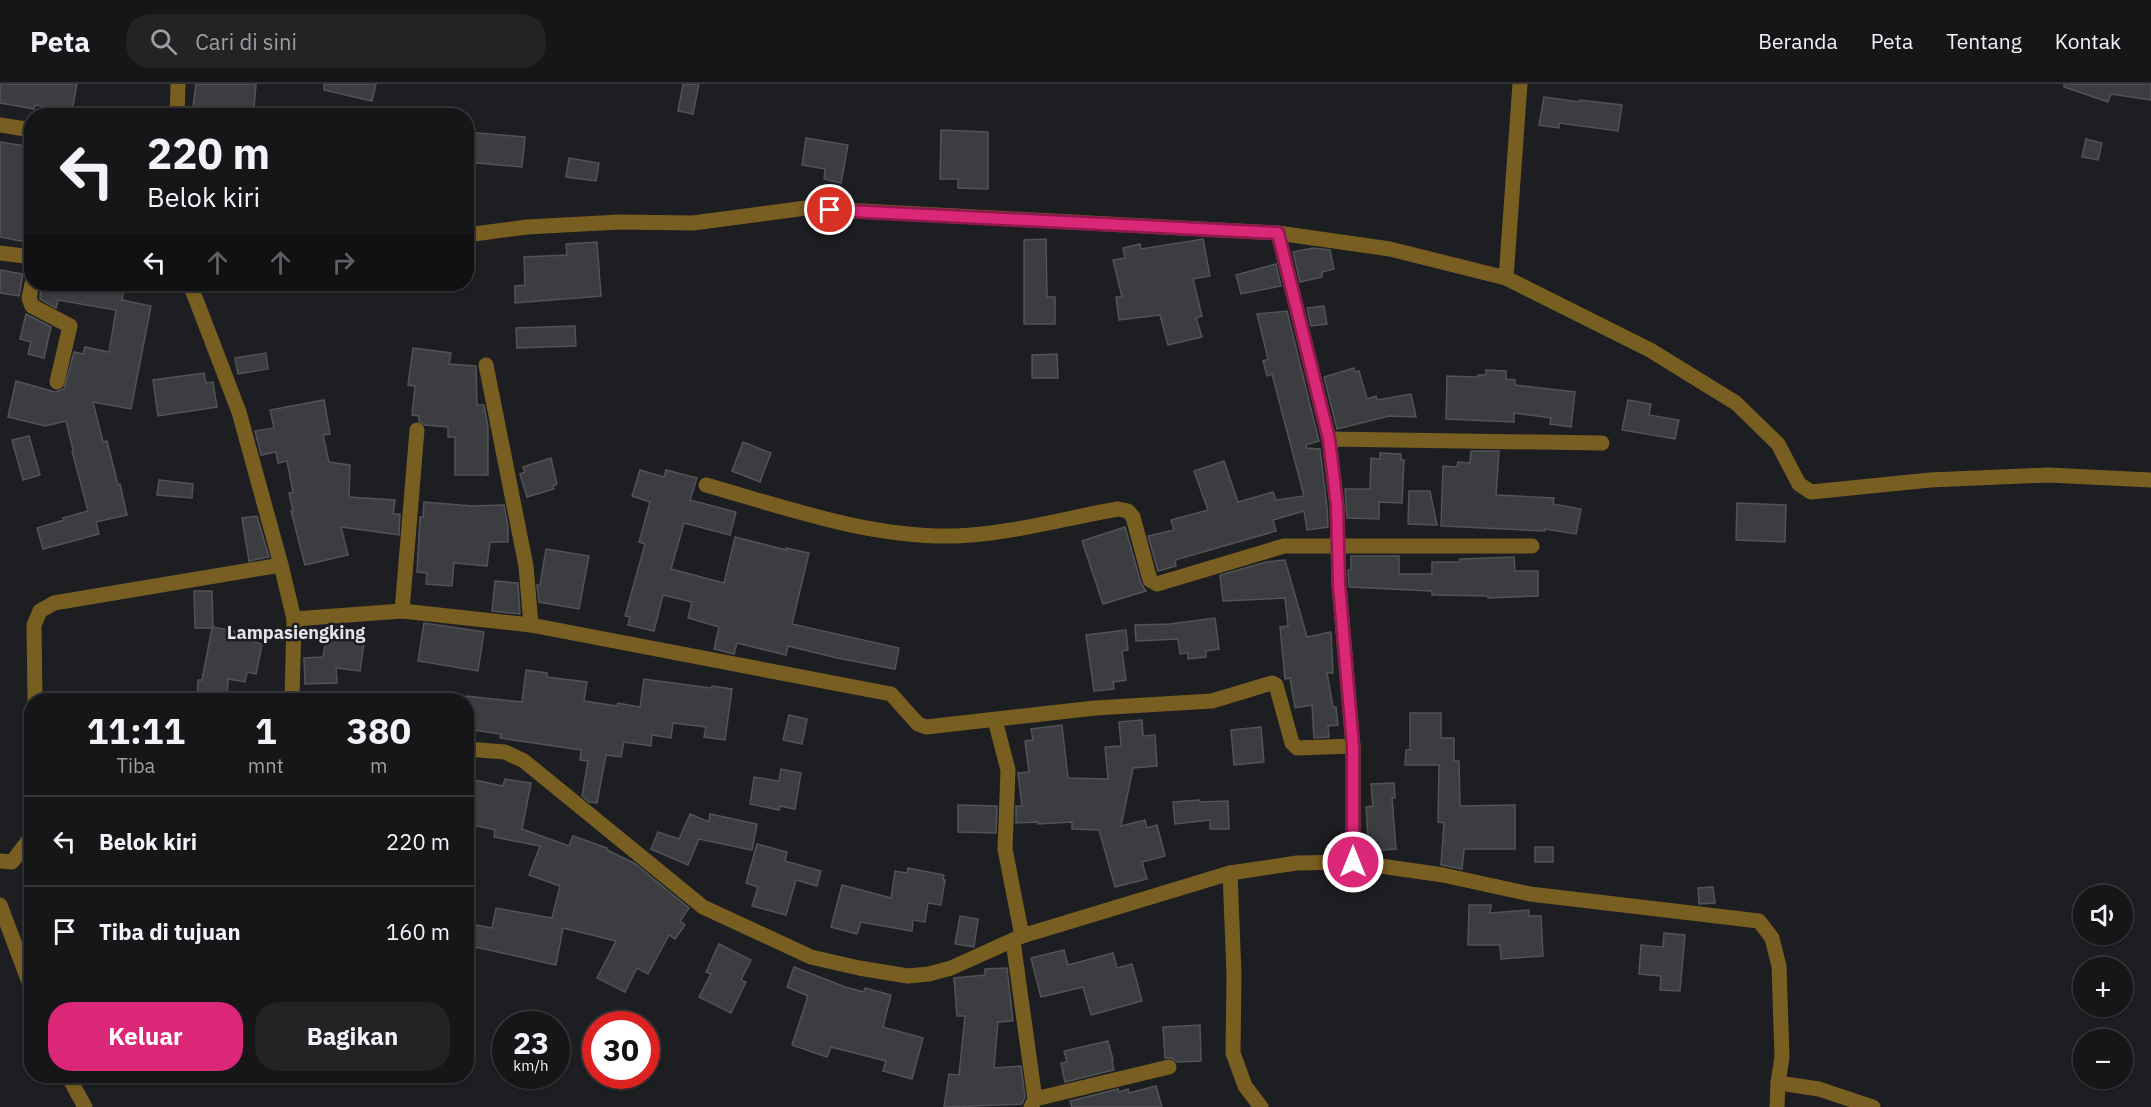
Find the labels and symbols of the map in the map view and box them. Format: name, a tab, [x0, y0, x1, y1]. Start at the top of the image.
pin	[804, 184, 855, 235]
district label: Lampasiengking	[227, 621, 365, 644]
position arrow	[1321, 830, 1385, 894]
speed limit sign: 30	[582, 1011, 660, 1089]

